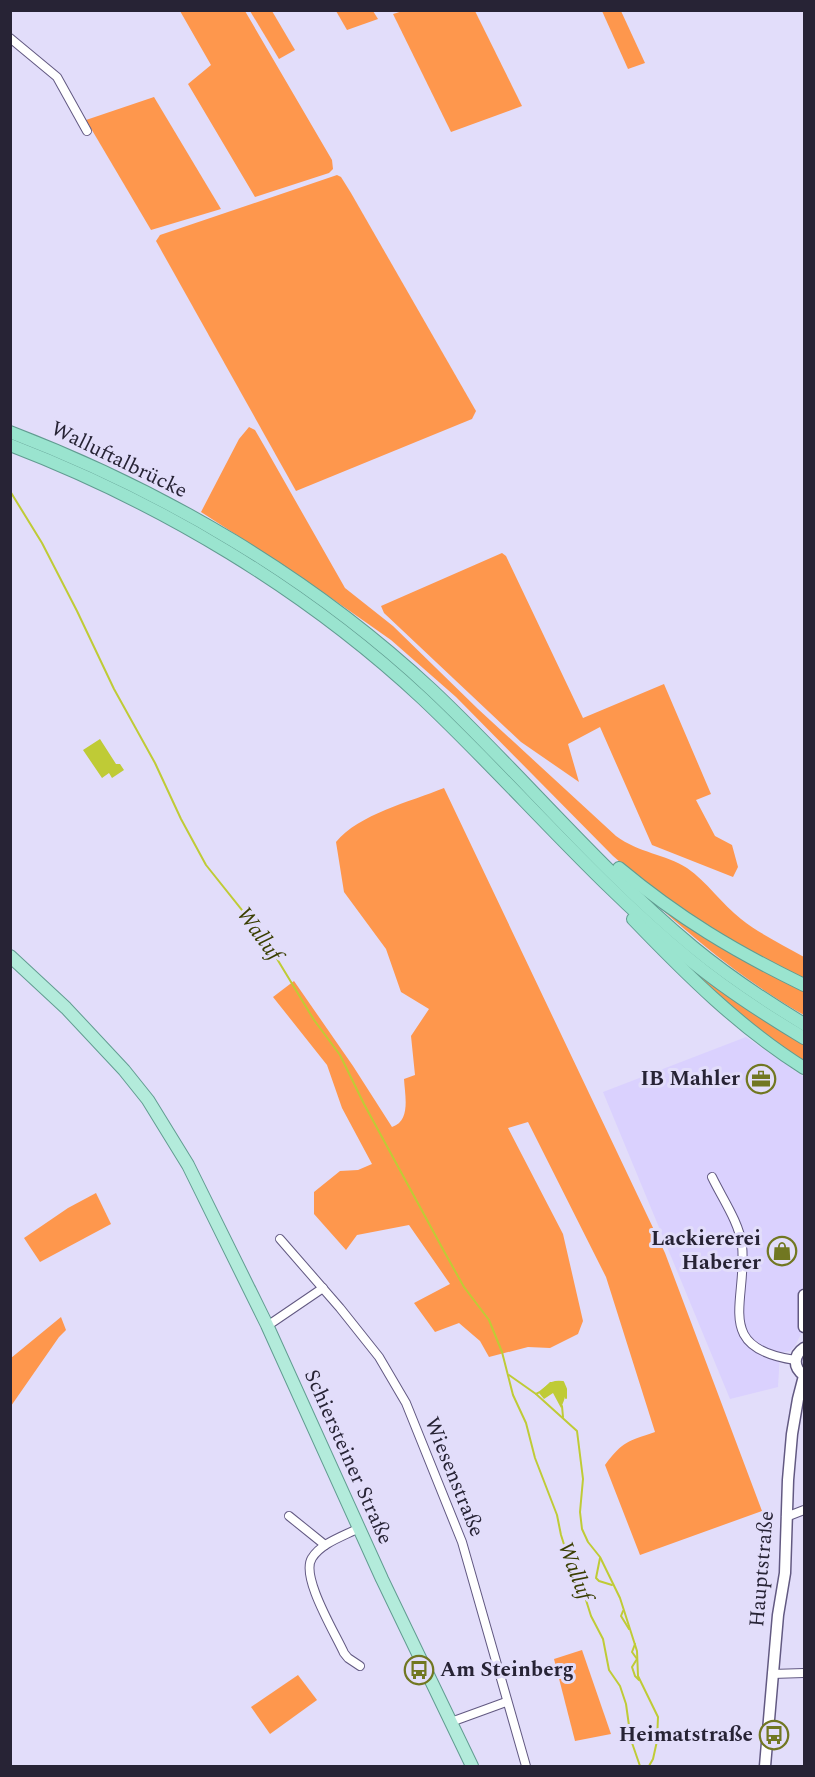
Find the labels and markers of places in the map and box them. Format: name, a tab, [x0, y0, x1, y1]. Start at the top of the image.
place label: IB Mahler	[640, 1063, 740, 1095]
office icon: IB Mahler	[745, 1063, 777, 1095]
place label: Lackiererei Haberer	[651, 1223, 761, 1279]
shop icon: Lackiererei Haberer	[766, 1235, 798, 1267]
bus stop icon: Am Steinberg	[403, 1654, 435, 1686]
place label: Am Steinberg	[440, 1654, 574, 1686]
place label: Heimatstraße	[619, 1719, 753, 1751]
bus stop icon: Heimatstraße	[758, 1719, 790, 1751]

